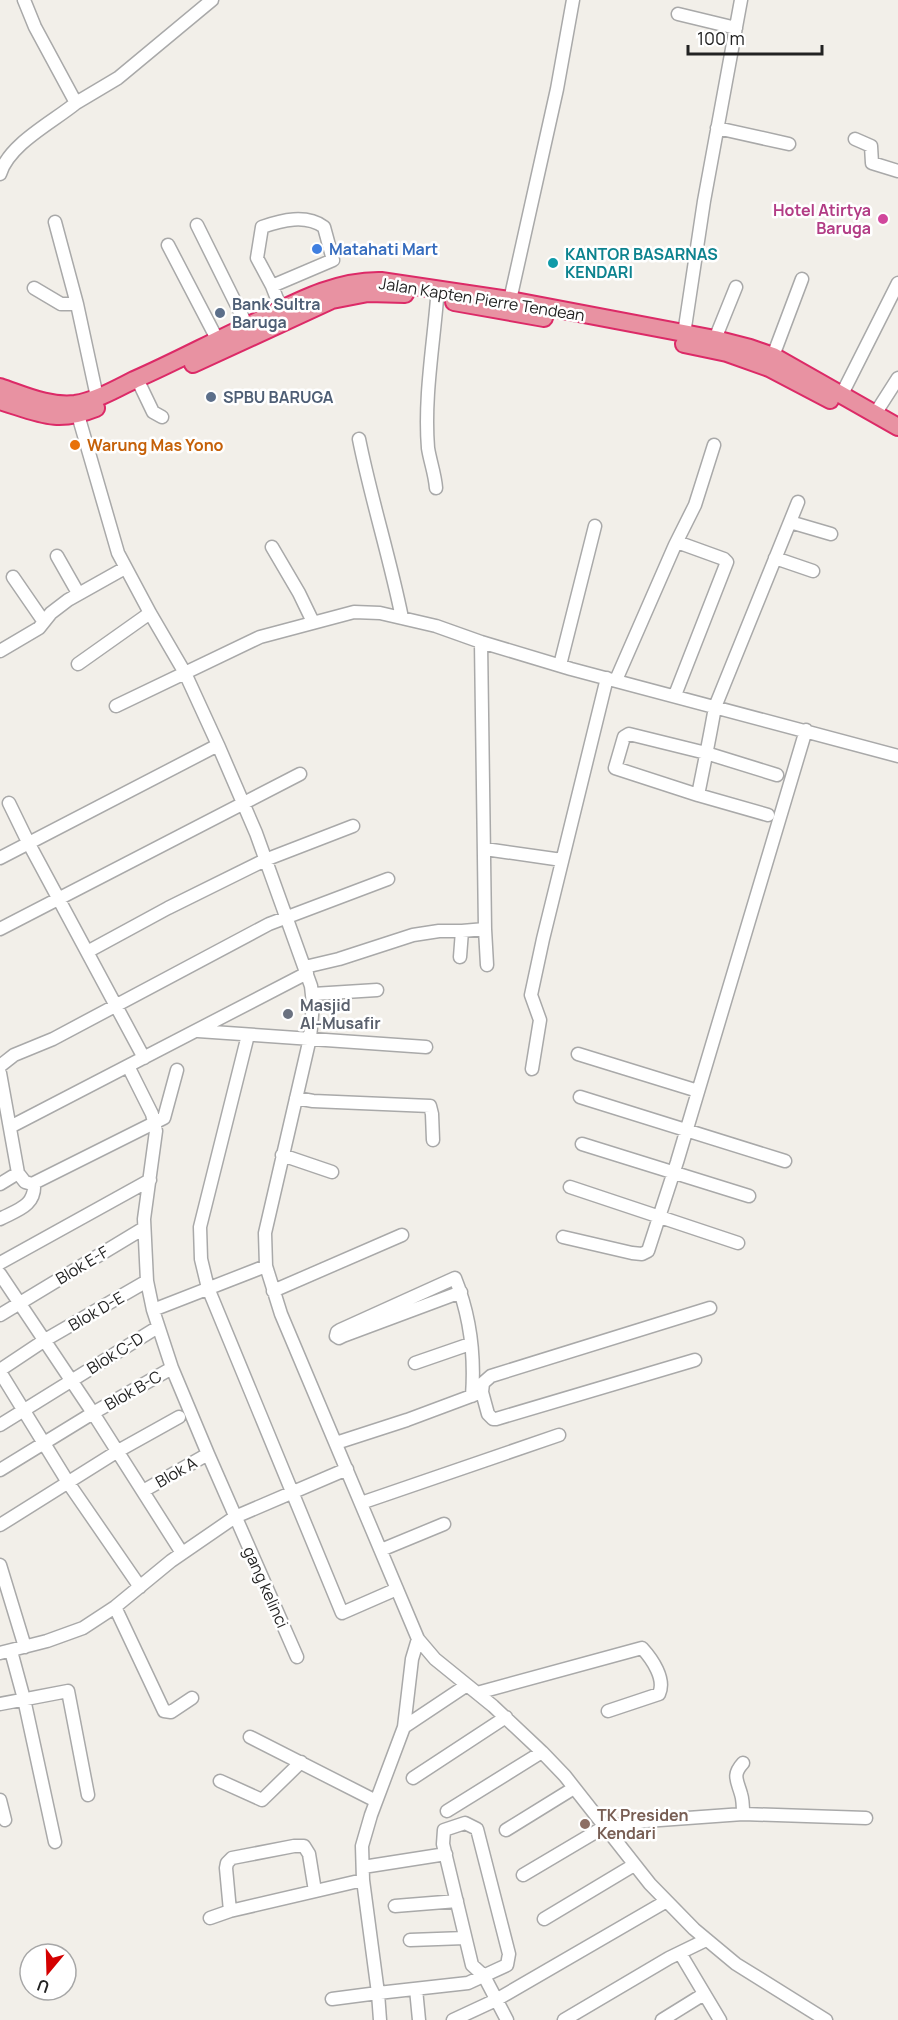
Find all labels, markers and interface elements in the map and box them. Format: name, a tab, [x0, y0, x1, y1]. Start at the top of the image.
scale bar	[688, 18, 822, 56]
text: 100 m	[697, 26, 745, 50]
place label: Hotel Atirtya Baruga	[773, 199, 871, 239]
marker: Hotel Atirtya Baruga	[876, 212, 890, 226]
place label: Matahati Mart	[329, 238, 438, 260]
marker: Matahati Mart	[310, 242, 324, 256]
place label: KANTOR BASARNAS KENDARI	[565, 243, 718, 283]
marker: KANTOR BASARNAS KENDARI	[546, 256, 560, 270]
street label: Jalan Kapten Pierre Tendean	[378, 272, 586, 326]
place label: Bank Sultra Baruga	[232, 293, 320, 333]
marker: Bank Sultra Baruga	[213, 306, 227, 320]
place label: SPBU BARUGA	[223, 386, 334, 408]
marker: SPBU BARUGA	[204, 390, 218, 404]
place label: Warung Mas Yono	[87, 434, 224, 456]
marker: Warung Mas Yono	[68, 438, 82, 452]
place label: Masjid Al-Musafir	[300, 994, 381, 1034]
marker: Masjid Al-Musafir	[281, 1007, 295, 1021]
street label: Blok E-F	[51, 1241, 113, 1289]
street label: Blok D-E	[64, 1286, 128, 1336]
street label: Blok C-D	[82, 1327, 148, 1379]
street label: Blok B-C	[101, 1365, 165, 1415]
street label: Blok A	[151, 1451, 201, 1493]
street label: gang kelinci	[238, 1543, 294, 1631]
place label: TK Presiden Kendari	[597, 1804, 688, 1844]
marker: TK Presiden Kendari	[578, 1817, 592, 1831]
north arrow	[18, 1942, 78, 2002]
text: U	[34, 1974, 52, 1998]

